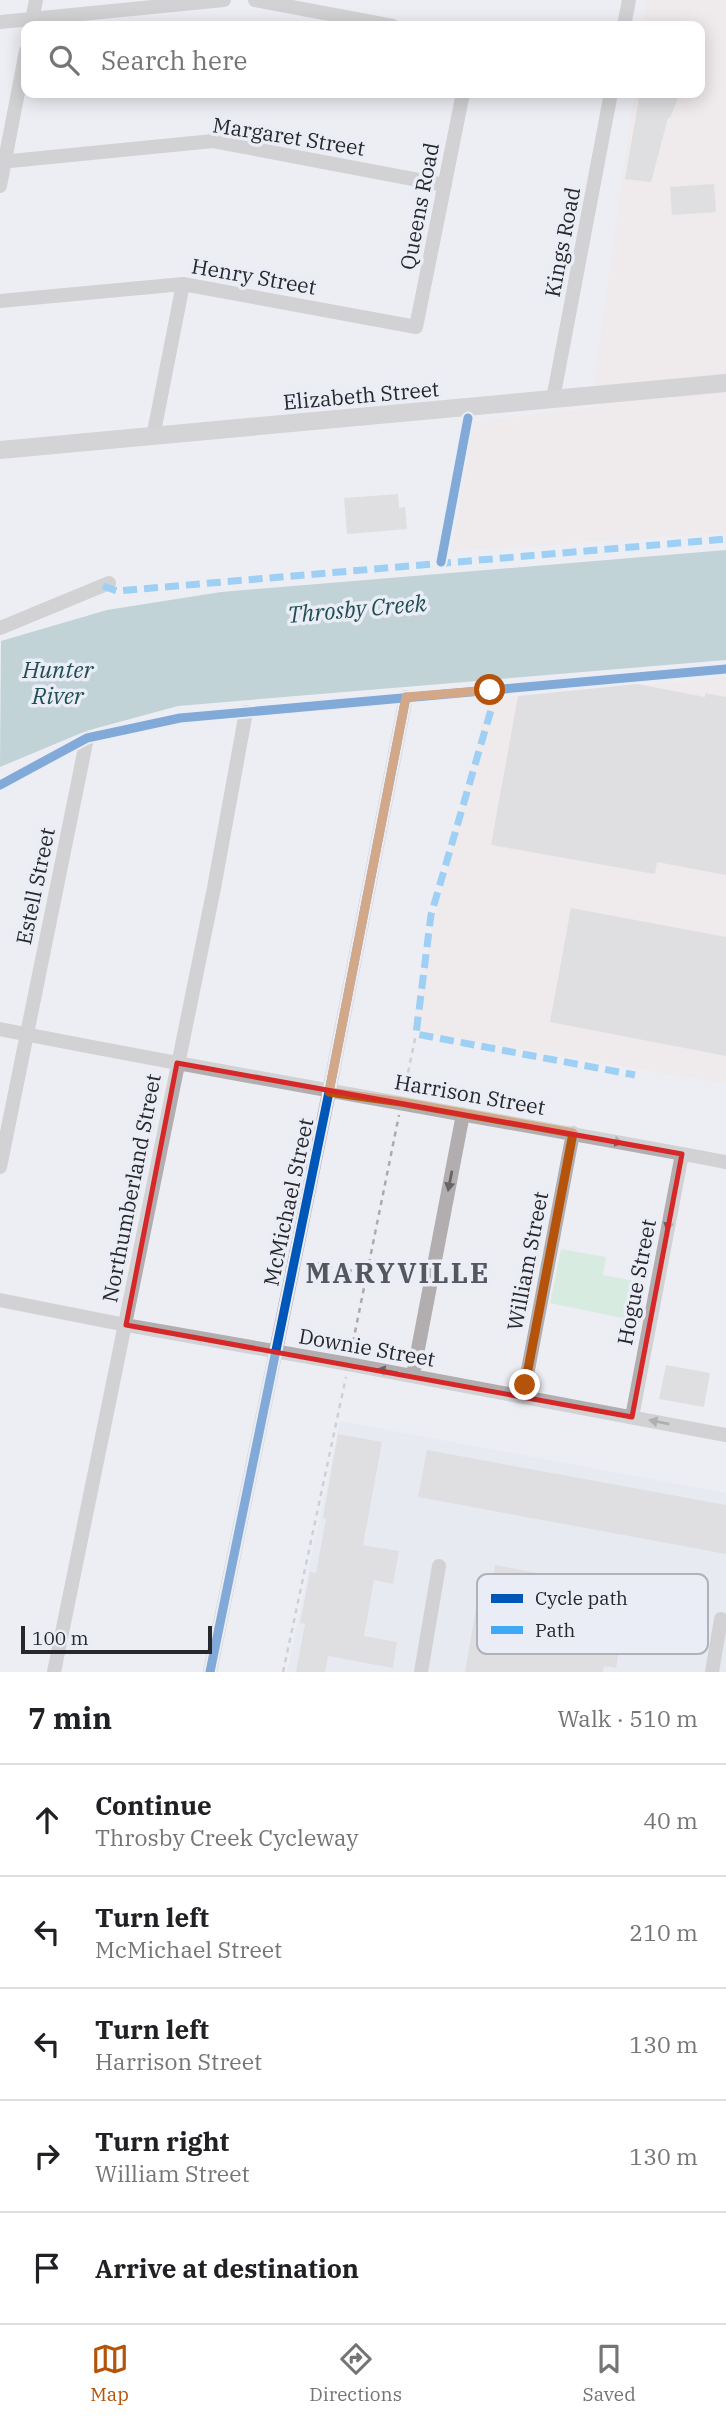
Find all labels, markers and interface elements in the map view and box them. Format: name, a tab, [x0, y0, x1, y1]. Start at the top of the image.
search box	[21, 21, 705, 98]
icon: search	[45, 41, 83, 79]
text: Search here	[101, 43, 247, 77]
street label: Margaret Street	[211, 110, 367, 162]
street label: Queens Road	[393, 140, 445, 272]
street label: Kings Road	[538, 184, 586, 299]
street label: Henry Street	[189, 251, 319, 301]
street label: Elizabeth Street	[282, 374, 440, 416]
water label: Throsby Creek	[286, 587, 429, 629]
water label: Hunter River	[21, 654, 94, 710]
route start	[474, 674, 505, 705]
street label: Estell Street	[9, 825, 61, 947]
street label: Harrison Street	[392, 1067, 548, 1121]
street label: Northumberland Street	[95, 1071, 167, 1305]
street label: McMichael Street	[257, 1116, 319, 1288]
one-way arrow	[602, 1136, 624, 1147]
one-way arrow	[444, 1170, 455, 1192]
street label: William Street	[500, 1189, 554, 1333]
one-way arrow	[663, 1210, 674, 1232]
street label: Hogue Street	[610, 1217, 662, 1347]
district label: MARYVILLE	[306, 1254, 490, 1291]
street label: Downie Street	[297, 1321, 437, 1373]
one-way arrow	[376, 1365, 398, 1376]
route end	[509, 1369, 540, 1400]
one-way arrow	[648, 1417, 670, 1428]
legend	[477, 1574, 708, 1654]
text: Cycle path	[535, 1586, 628, 1610]
text: Path	[535, 1618, 575, 1642]
scale bar	[21, 1623, 212, 1655]
text: 100 m	[32, 1626, 89, 1650]
text: 7 min	[28, 1698, 112, 1737]
text: Walk · 510 m	[557, 1703, 698, 1733]
text: Continue	[95, 1788, 212, 1822]
icon: ahead	[28, 1801, 66, 1839]
text: 40 m	[643, 1805, 698, 1835]
text: Throsby Creek Cycleway	[95, 1822, 359, 1852]
text: Turn left	[95, 1900, 209, 1934]
icon: left	[28, 1913, 66, 1951]
text: 210 m	[629, 1917, 698, 1947]
text: McMichael Street	[95, 1934, 282, 1964]
text: Turn left	[95, 2012, 209, 2046]
icon: left	[28, 2025, 66, 2063]
text: 130 m	[629, 2029, 698, 2059]
text: Harrison Street	[95, 2046, 262, 2076]
text: Turn right	[95, 2124, 229, 2158]
icon: right	[28, 2137, 66, 2175]
text: 130 m	[629, 2141, 698, 2171]
text: William Street	[95, 2158, 250, 2188]
icon: arrive	[28, 2249, 66, 2287]
text: Arrive at destination	[95, 2251, 359, 2285]
tab: Map	[90, 2340, 129, 2406]
tab: Directions	[309, 2340, 402, 2406]
tab: Saved	[583, 2340, 636, 2406]

